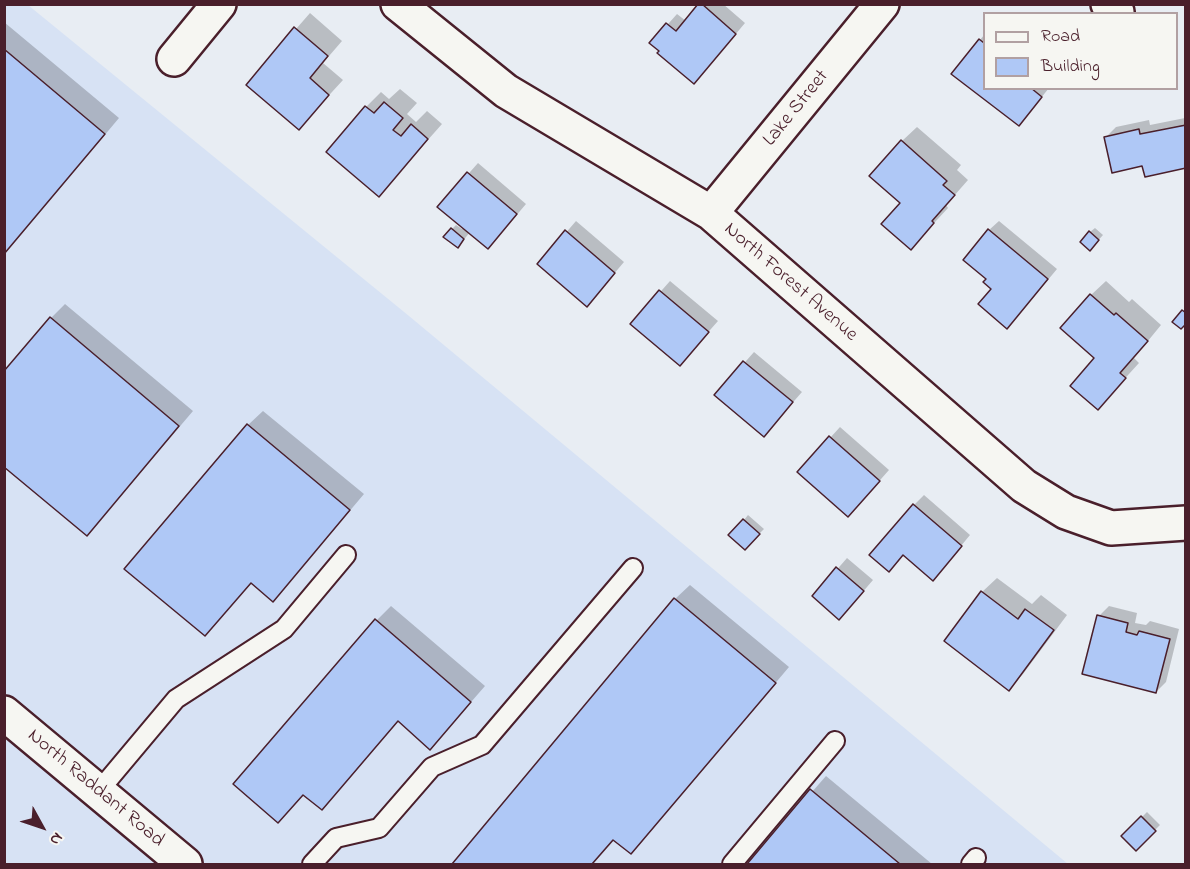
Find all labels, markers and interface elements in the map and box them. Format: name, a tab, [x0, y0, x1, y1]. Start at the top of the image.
legend	[983, 12, 1178, 90]
text: Road	[1041, 24, 1080, 50]
text: Building	[1041, 54, 1100, 80]
street label: Lake Street	[759, 66, 835, 152]
street label: North Forest Avenue	[718, 218, 862, 348]
street label: North Raddant Road	[22, 725, 168, 853]
north arrow	[12, 797, 72, 857]

